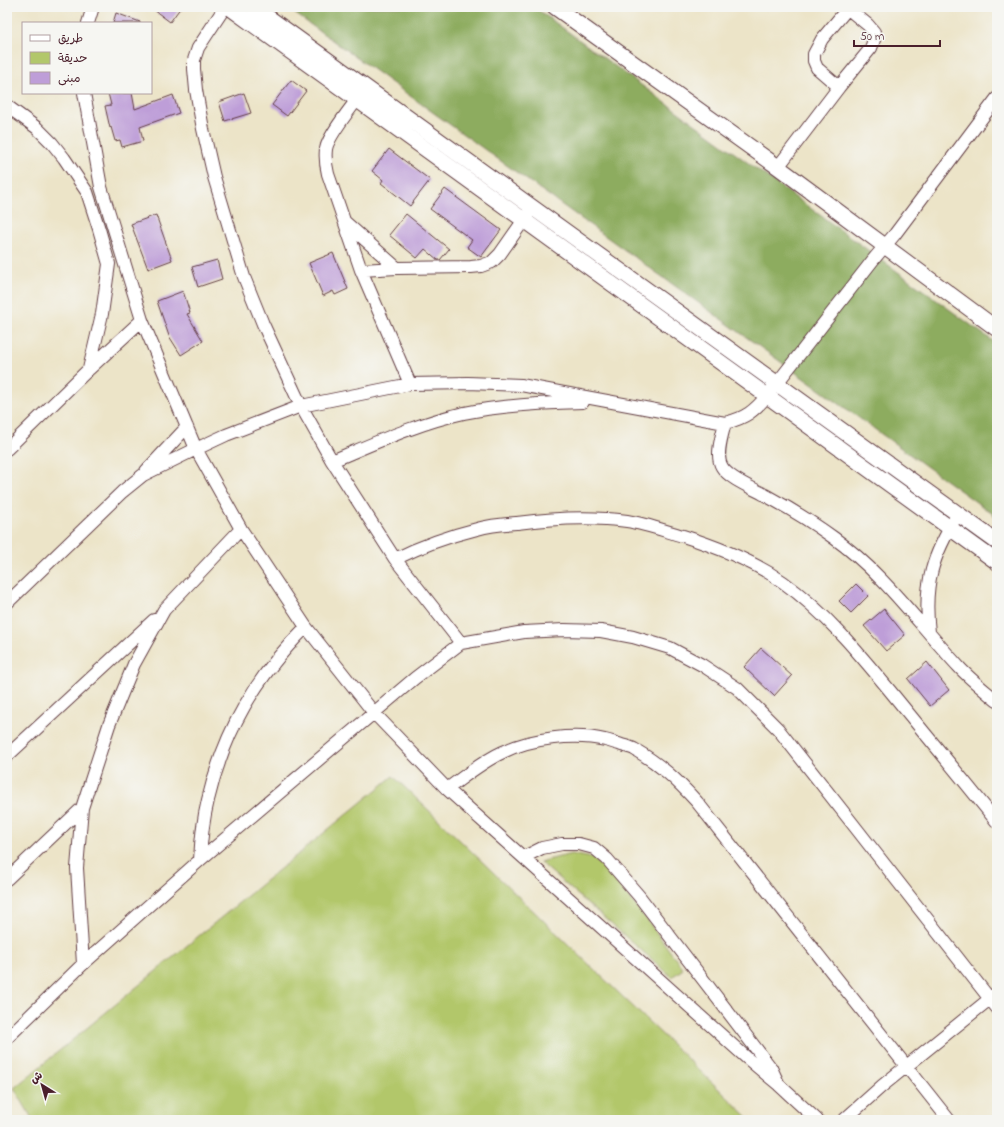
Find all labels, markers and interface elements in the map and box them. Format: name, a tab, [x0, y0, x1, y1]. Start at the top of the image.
legend	[22, 22, 152, 94]
scale bar	[854, 22, 940, 48]
text: 50 m	[860, 28, 884, 46]
text: طريق	[58, 30, 83, 48]
text: حديقة	[58, 50, 87, 68]
text: مبنى	[58, 70, 81, 88]
north arrow	[22, 1065, 62, 1105]
text: ش	[27, 1068, 46, 1088]

